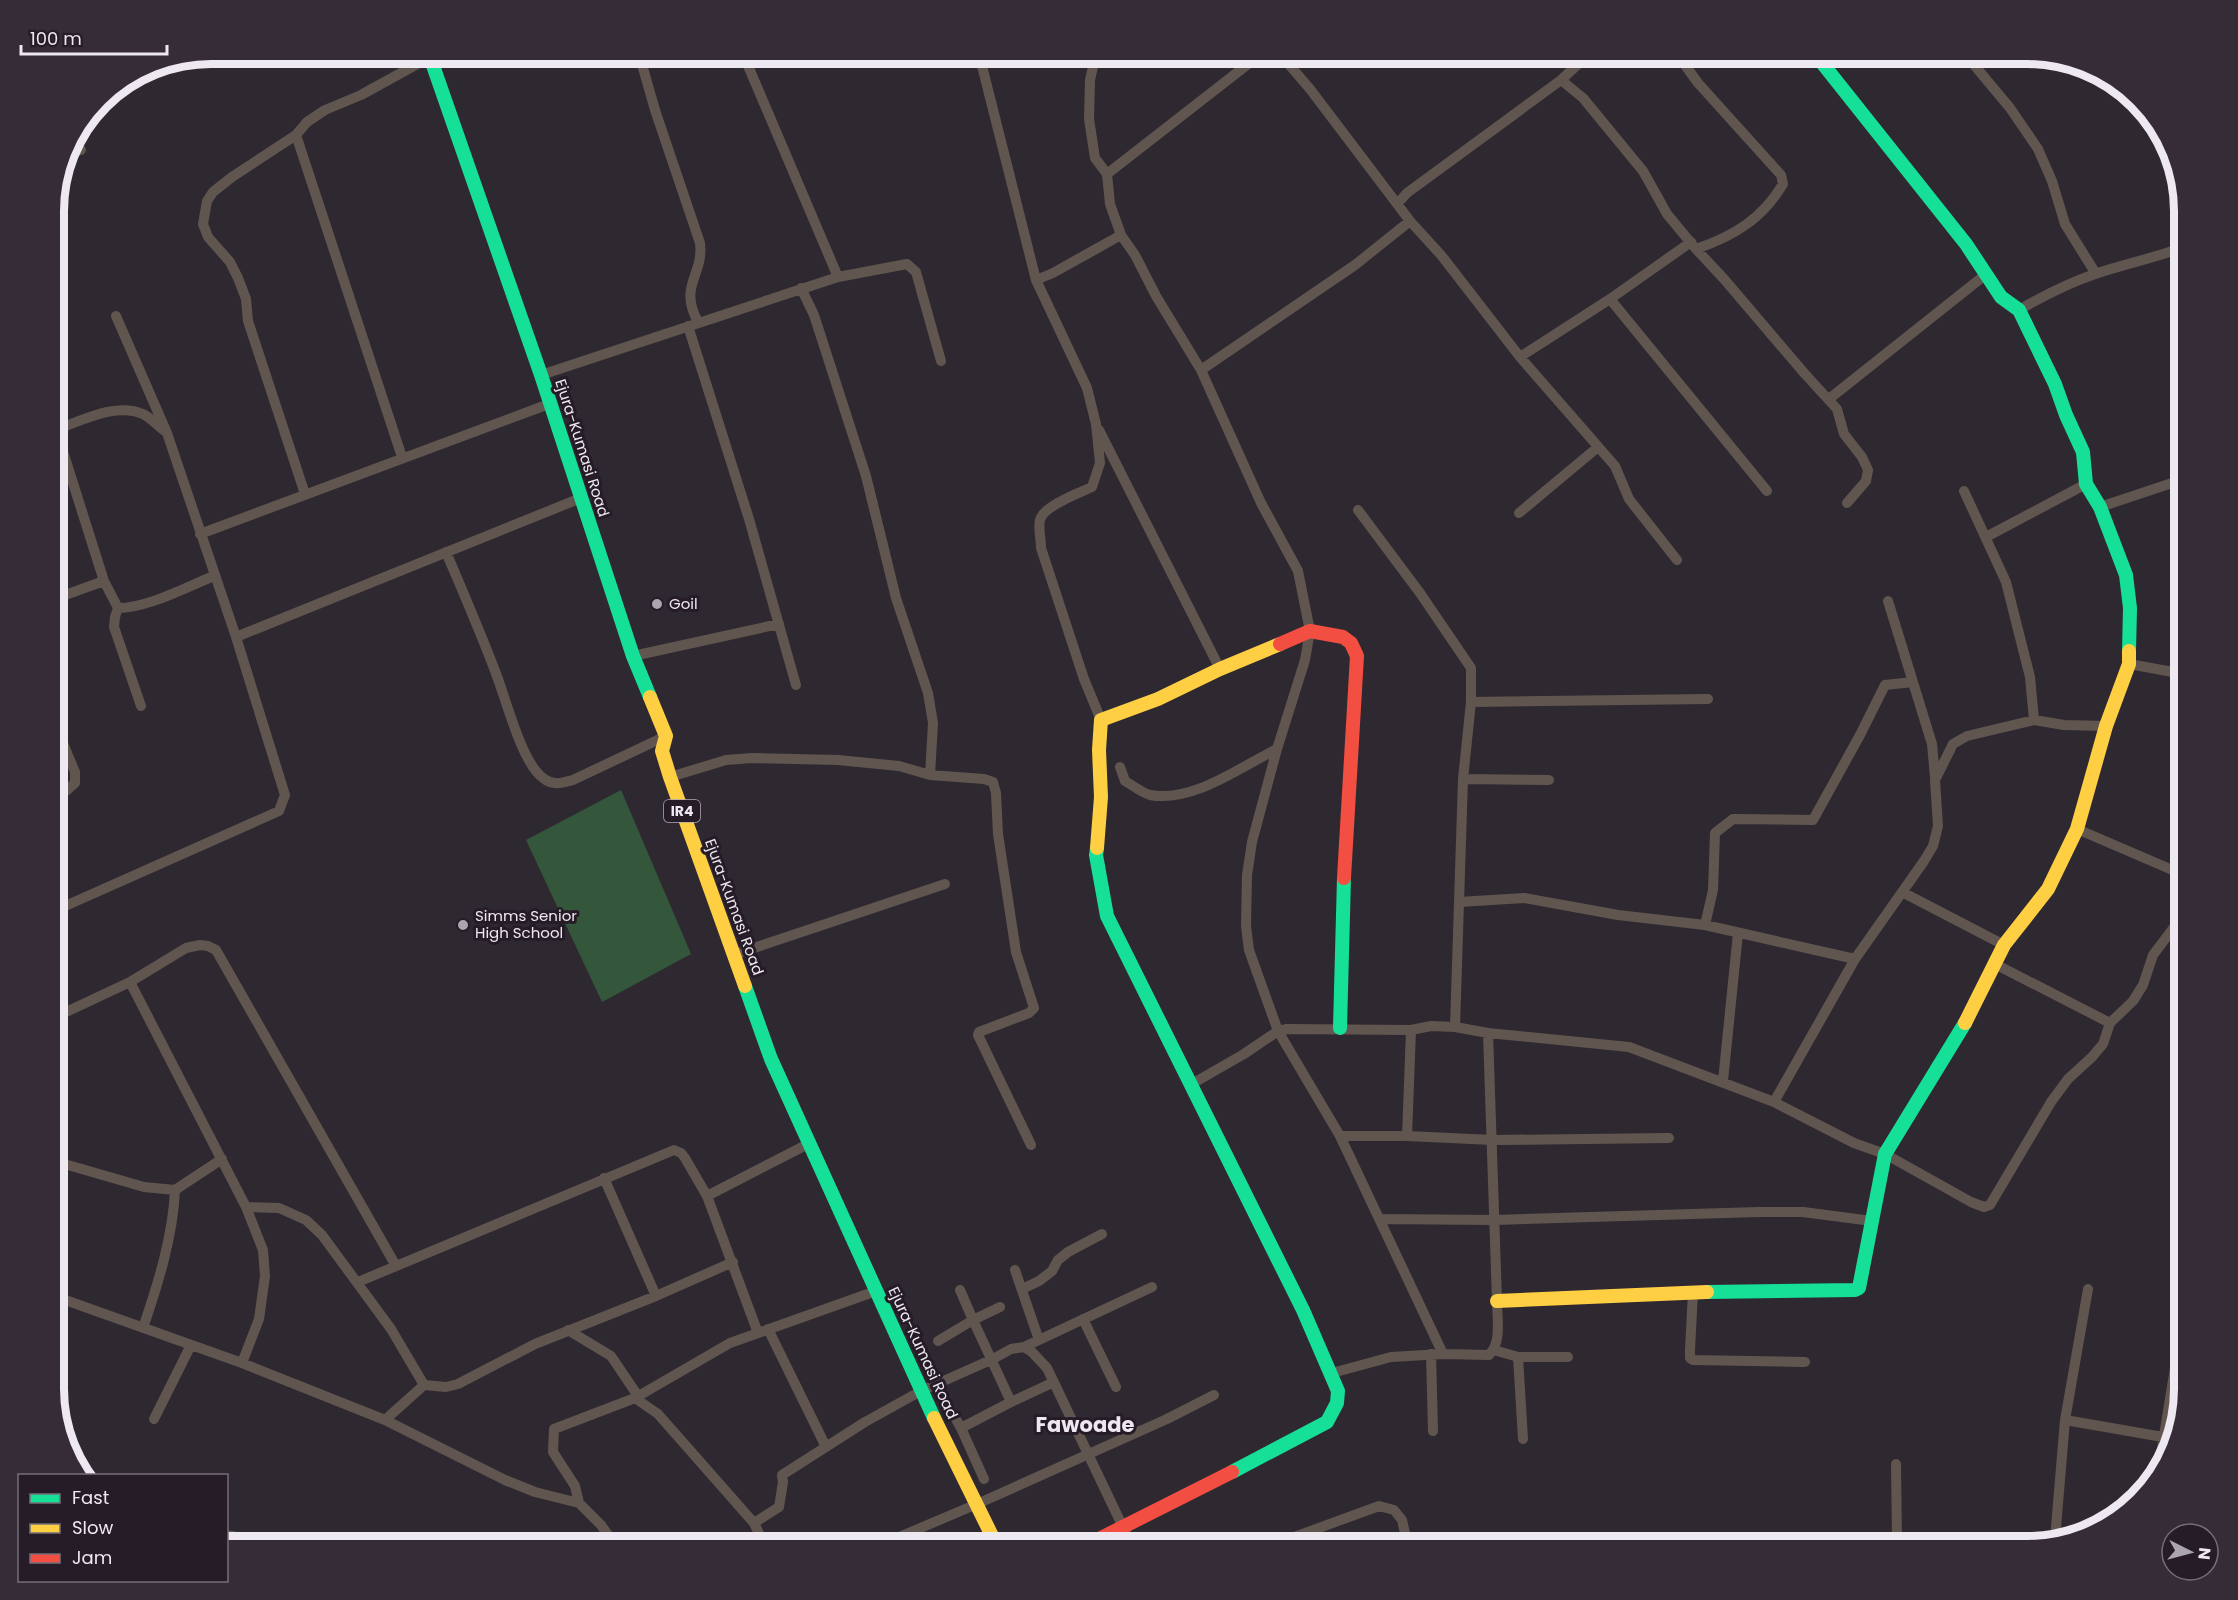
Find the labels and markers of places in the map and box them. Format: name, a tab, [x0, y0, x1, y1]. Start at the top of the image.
place label: Goil	[669, 593, 698, 614]
marker: Goil	[650, 597, 664, 611]
place label: Simms Senior High School	[475, 905, 577, 943]
marker: Simms Senior High School	[456, 918, 470, 932]

